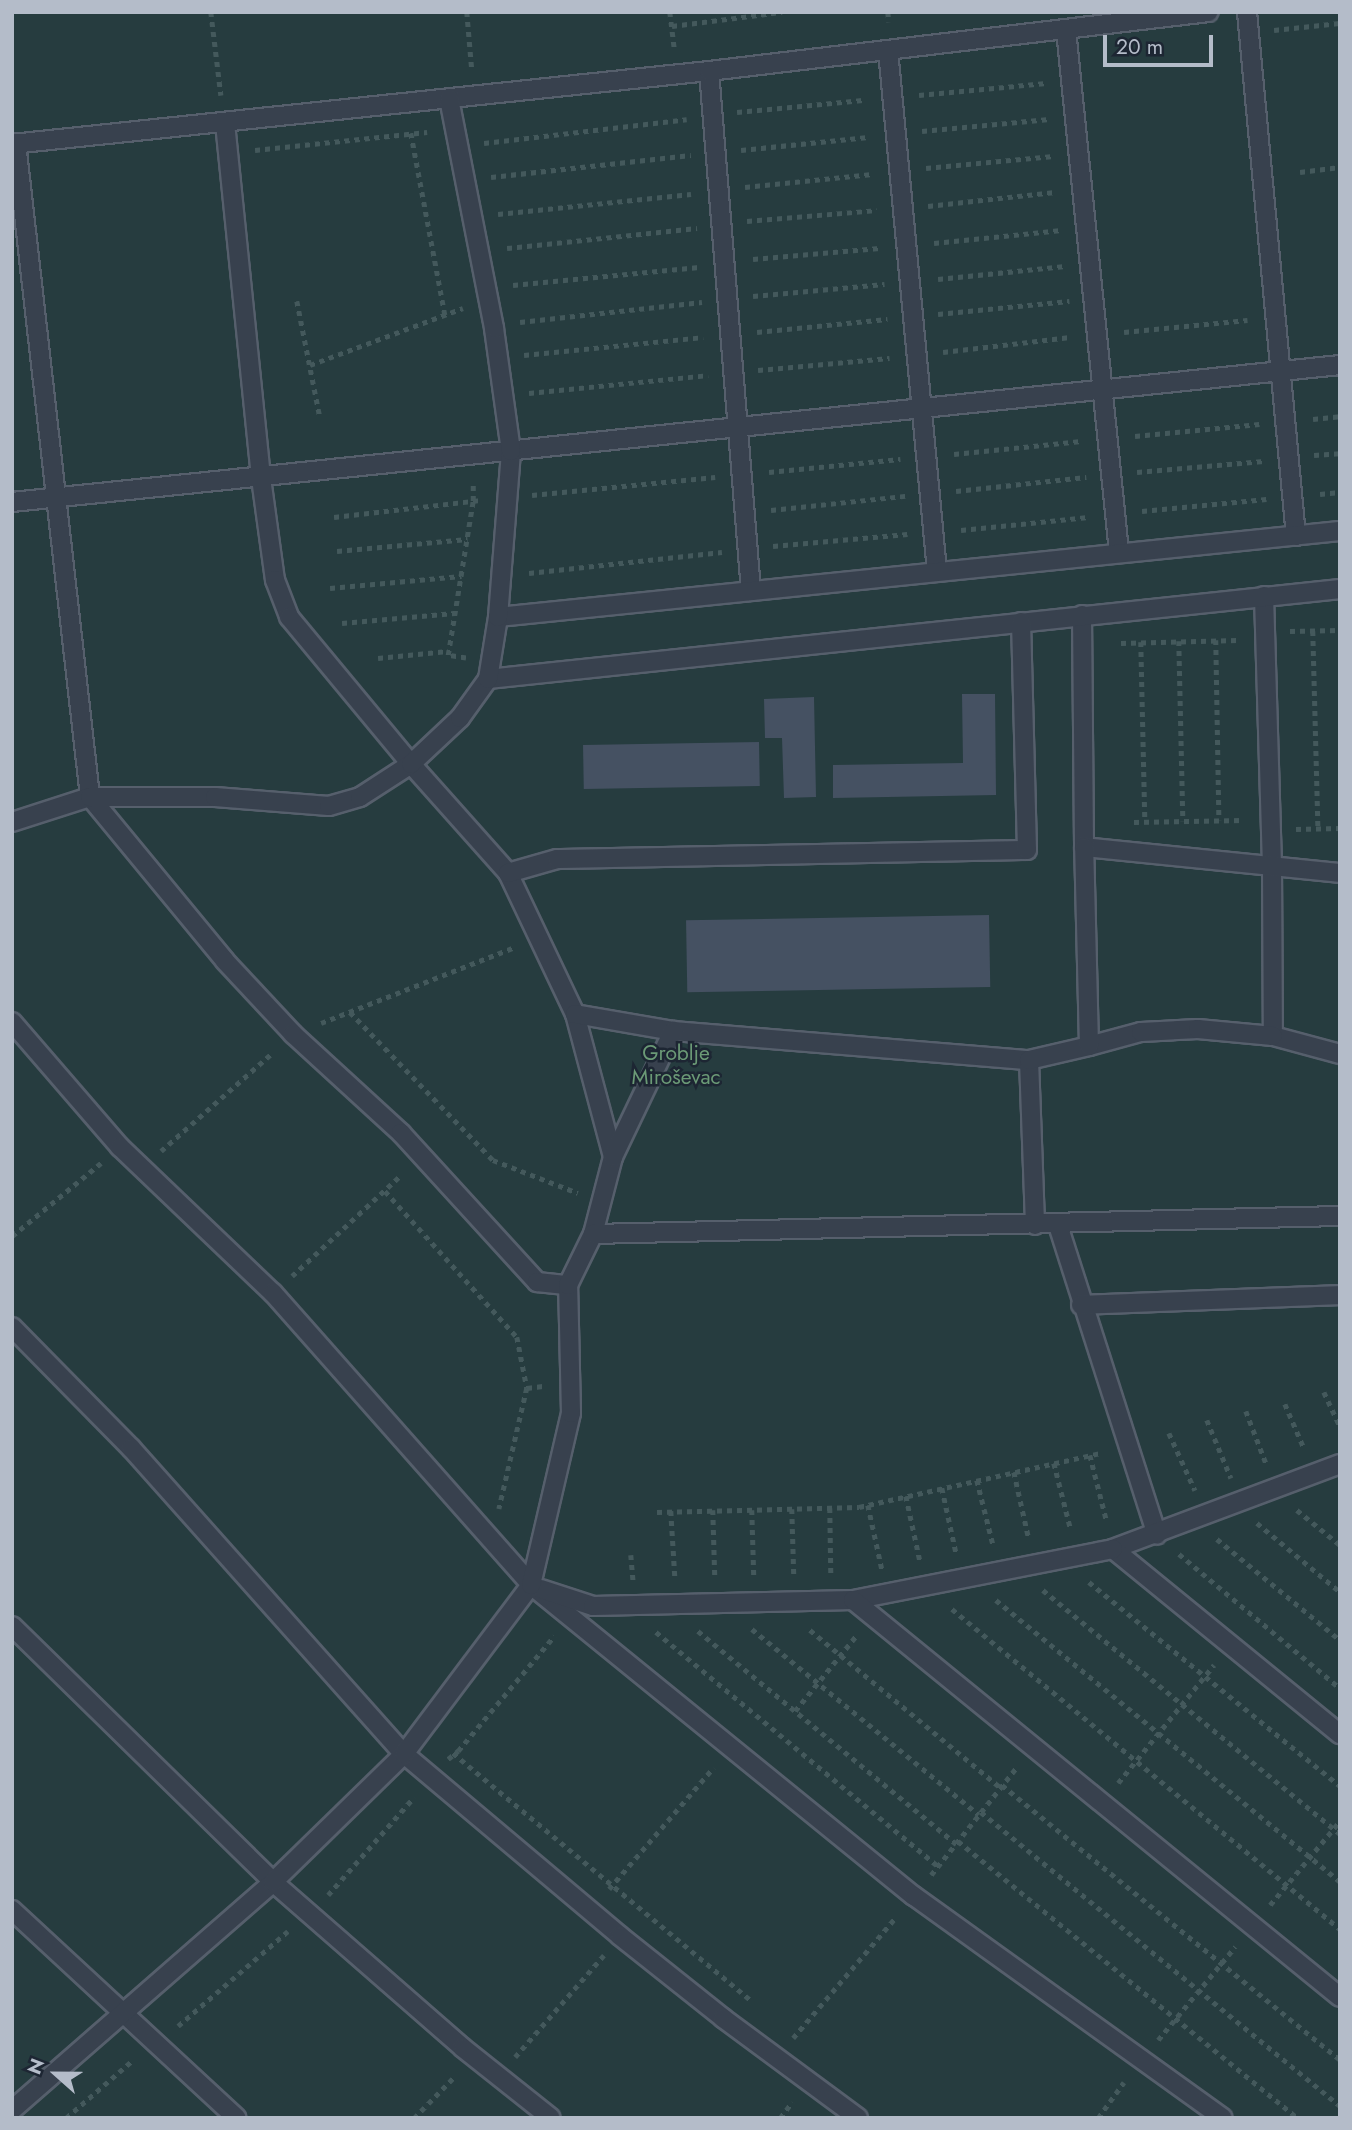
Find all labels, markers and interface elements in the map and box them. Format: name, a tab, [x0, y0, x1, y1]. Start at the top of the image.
scale bar	[1107, 21, 1217, 65]
text: 20 m	[1116, 32, 1163, 62]
park label: Groblje Miroševac	[631, 1040, 721, 1090]
north arrow	[21, 2039, 91, 2109]
text: N	[21, 2054, 51, 2078]

